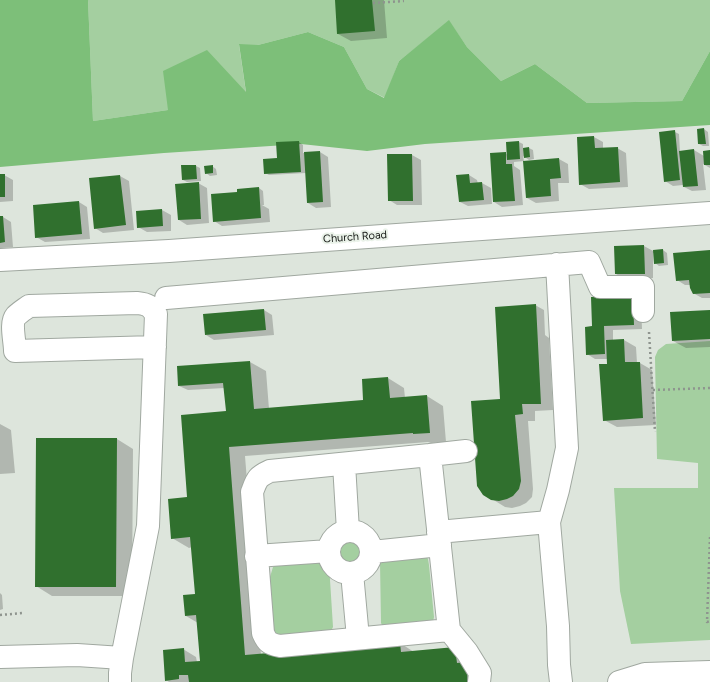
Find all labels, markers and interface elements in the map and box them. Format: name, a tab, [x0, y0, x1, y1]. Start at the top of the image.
street label: Church Road	[323, 228, 387, 246]

